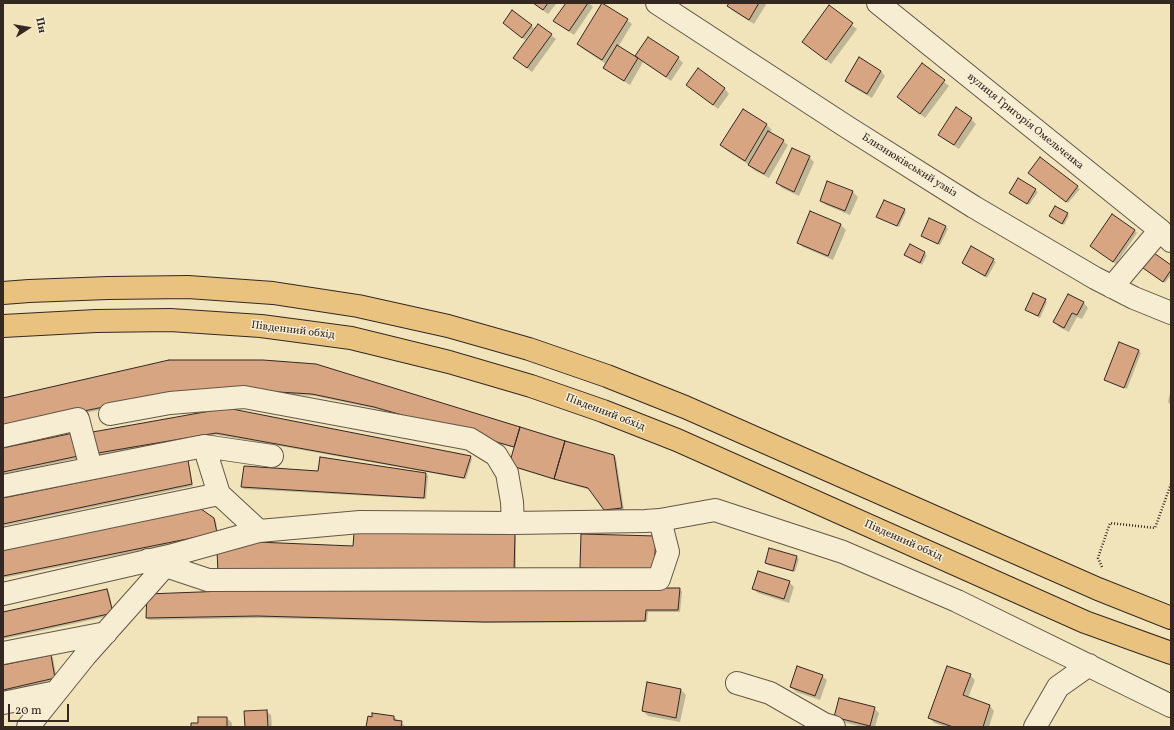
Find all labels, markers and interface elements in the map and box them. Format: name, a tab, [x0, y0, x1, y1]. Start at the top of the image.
north arrow	[8, 8, 48, 48]
text: Пн	[31, 16, 49, 35]
street label: вулиця Григорія Омельченка	[964, 71, 1086, 173]
street label: Близнюківський узвіз	[859, 131, 959, 201]
street label: Південний обхід	[250, 319, 336, 343]
street label: Південний обхід	[563, 392, 647, 434]
street label: Південний обхід	[862, 518, 944, 564]
scale bar	[10, 696, 71, 722]
text: 20 m	[15, 703, 42, 719]

